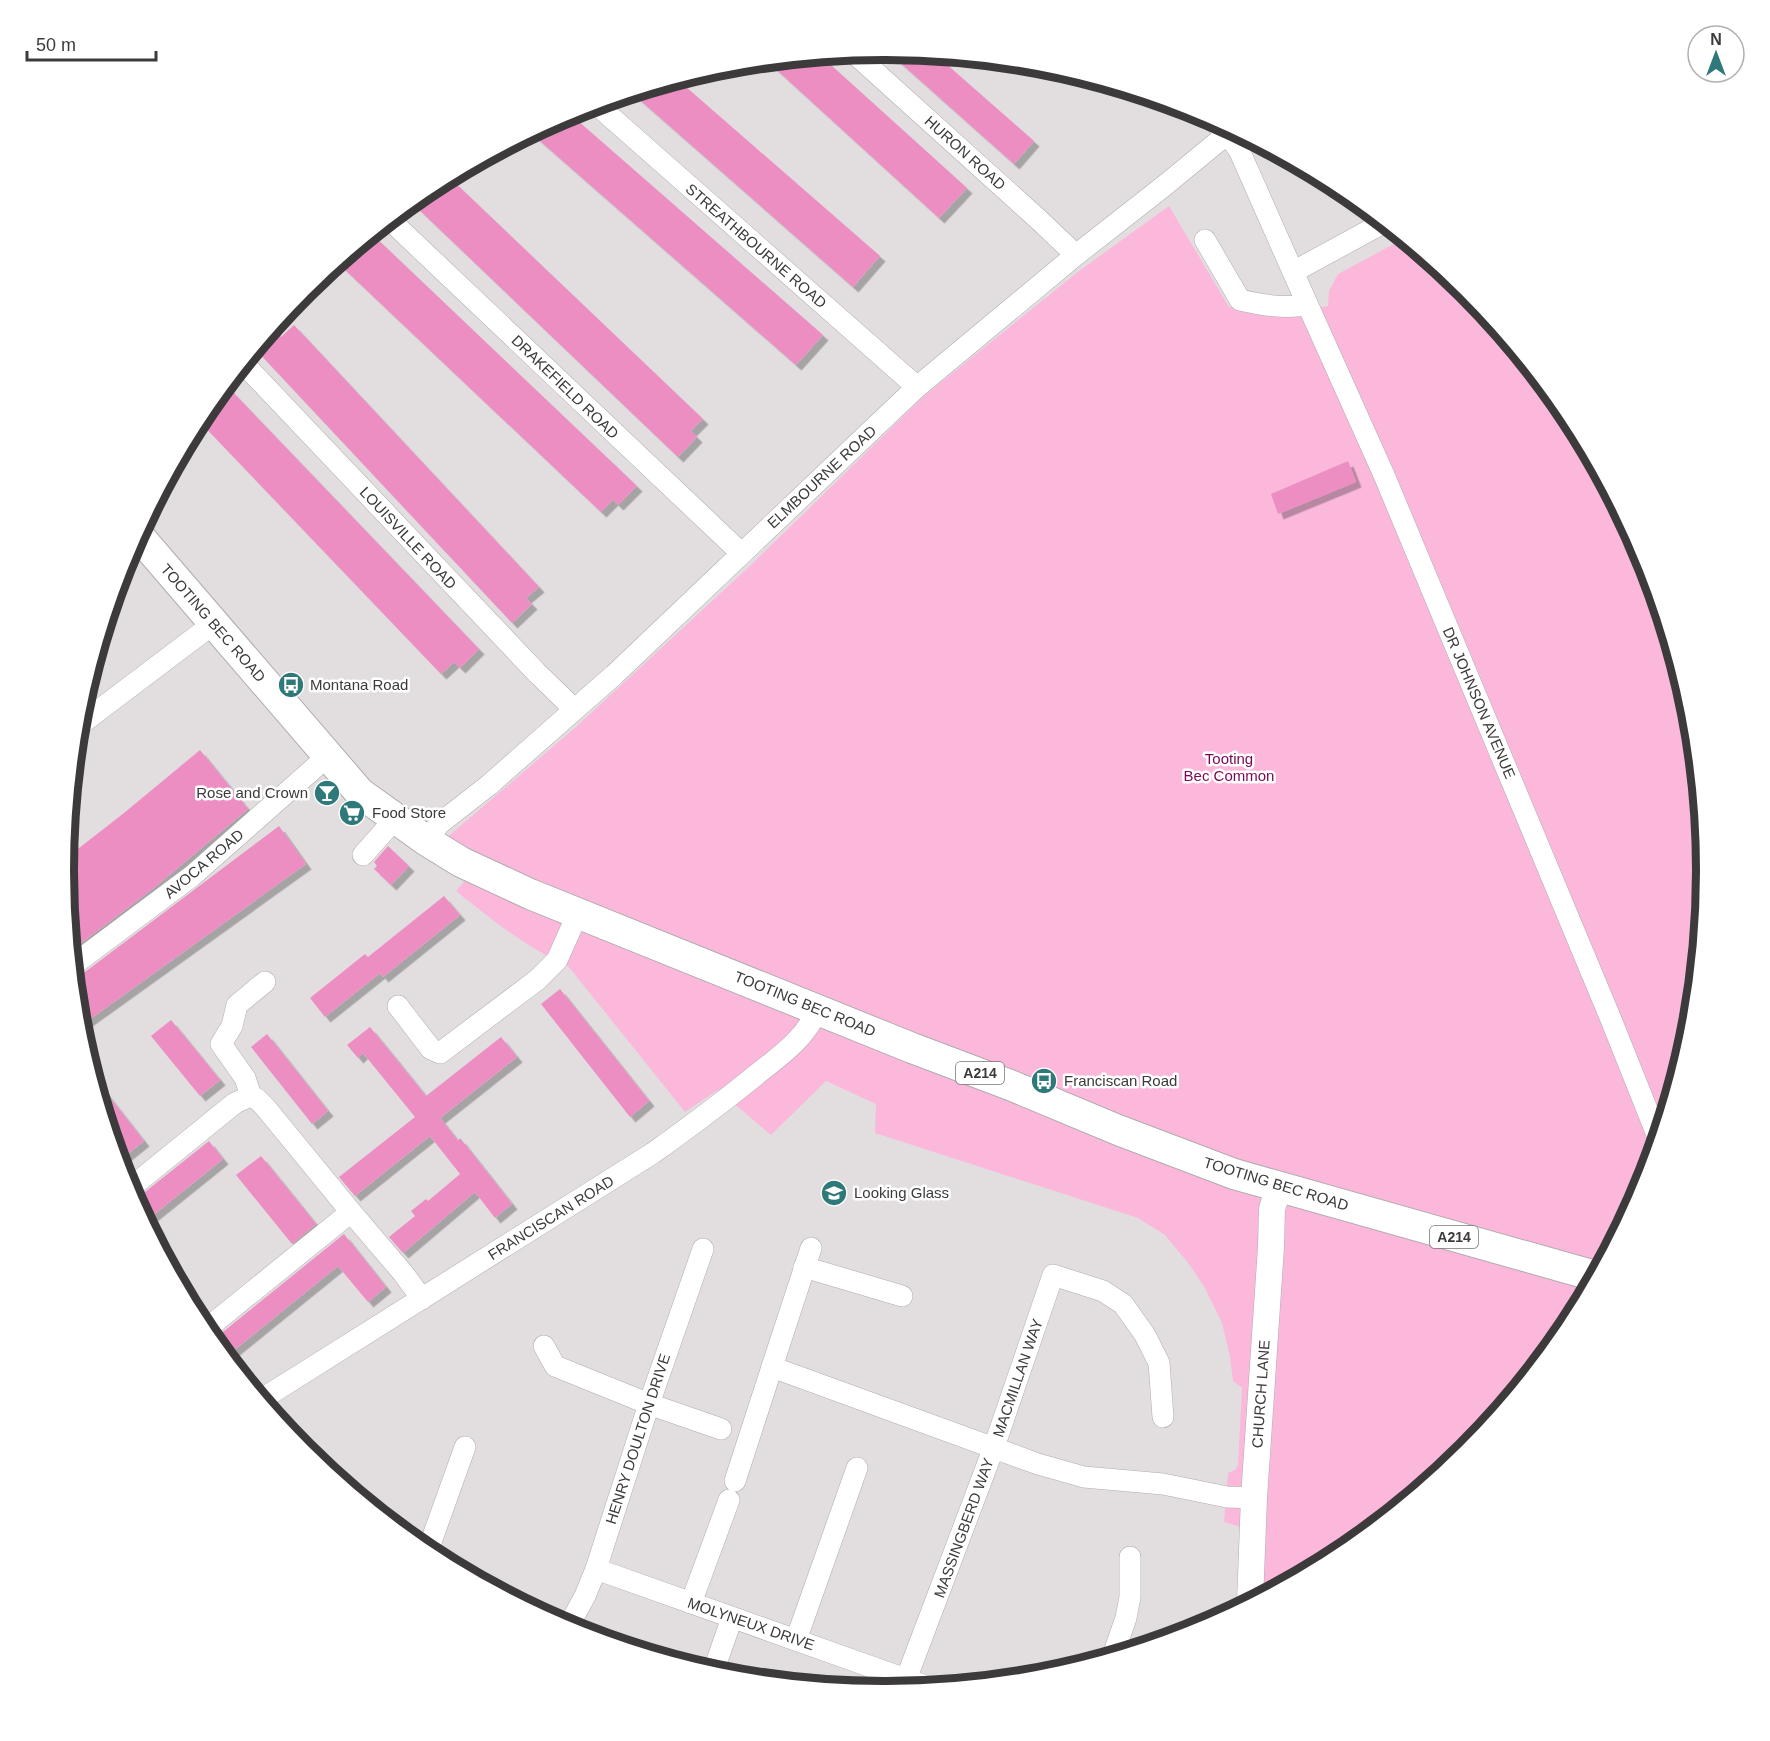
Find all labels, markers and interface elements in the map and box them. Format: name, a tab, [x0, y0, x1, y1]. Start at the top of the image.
scale bar	[27, 24, 156, 62]
north arrow	[1686, 24, 1746, 84]
text: N	[1710, 31, 1722, 48]
text: 50 m	[36, 35, 76, 55]
street label: HURON ROAD	[922, 112, 1009, 193]
street label: STREATHBOURNE ROAD	[683, 180, 830, 311]
street label: DRAKEFIELD ROAD	[508, 331, 622, 442]
street label: ELMBOURNE ROAD	[764, 422, 880, 531]
street label: LOUISVILLE ROAD	[357, 483, 460, 592]
street label: TOOTING BEC ROAD	[158, 560, 269, 685]
street label: DR JOHNSON AVENUE	[1440, 624, 1519, 781]
bus stop icon: Montana Road	[276, 670, 306, 700]
place label: Montana Road	[310, 676, 408, 693]
park label: Tooting Bec Common	[1184, 750, 1274, 784]
bar icon: Rose and Crown	[312, 778, 342, 808]
place label: Rose and Crown	[196, 784, 308, 801]
supermarket icon: Food Store	[337, 798, 367, 828]
place label: Food Store	[372, 804, 446, 821]
street label: AVOCA ROAD	[161, 825, 247, 902]
street label: TOOTING BEC ROAD	[732, 967, 878, 1040]
road number: A214	[956, 1062, 1004, 1084]
bus stop icon: Franciscan Road	[1029, 1066, 1059, 1096]
place label: Franciscan Road	[1064, 1072, 1177, 1089]
street label: TOOTING BEC ROAD	[1202, 1153, 1351, 1214]
street label: FRANCISCAN ROAD	[485, 1172, 617, 1263]
school or university icon: Looking Glass	[819, 1178, 849, 1208]
place label: Looking Glass	[854, 1184, 949, 1201]
road number: A214	[1430, 1226, 1478, 1248]
street label: MACMILLAN WAY	[989, 1316, 1046, 1439]
street label: CHURCH LANE	[1248, 1339, 1273, 1449]
street label: HENRY DOULTON DRIVE	[602, 1352, 673, 1526]
street label: MASSINGBERD WAY	[930, 1456, 997, 1600]
street label: MOLYNEUX DRIVE	[685, 1594, 817, 1653]

